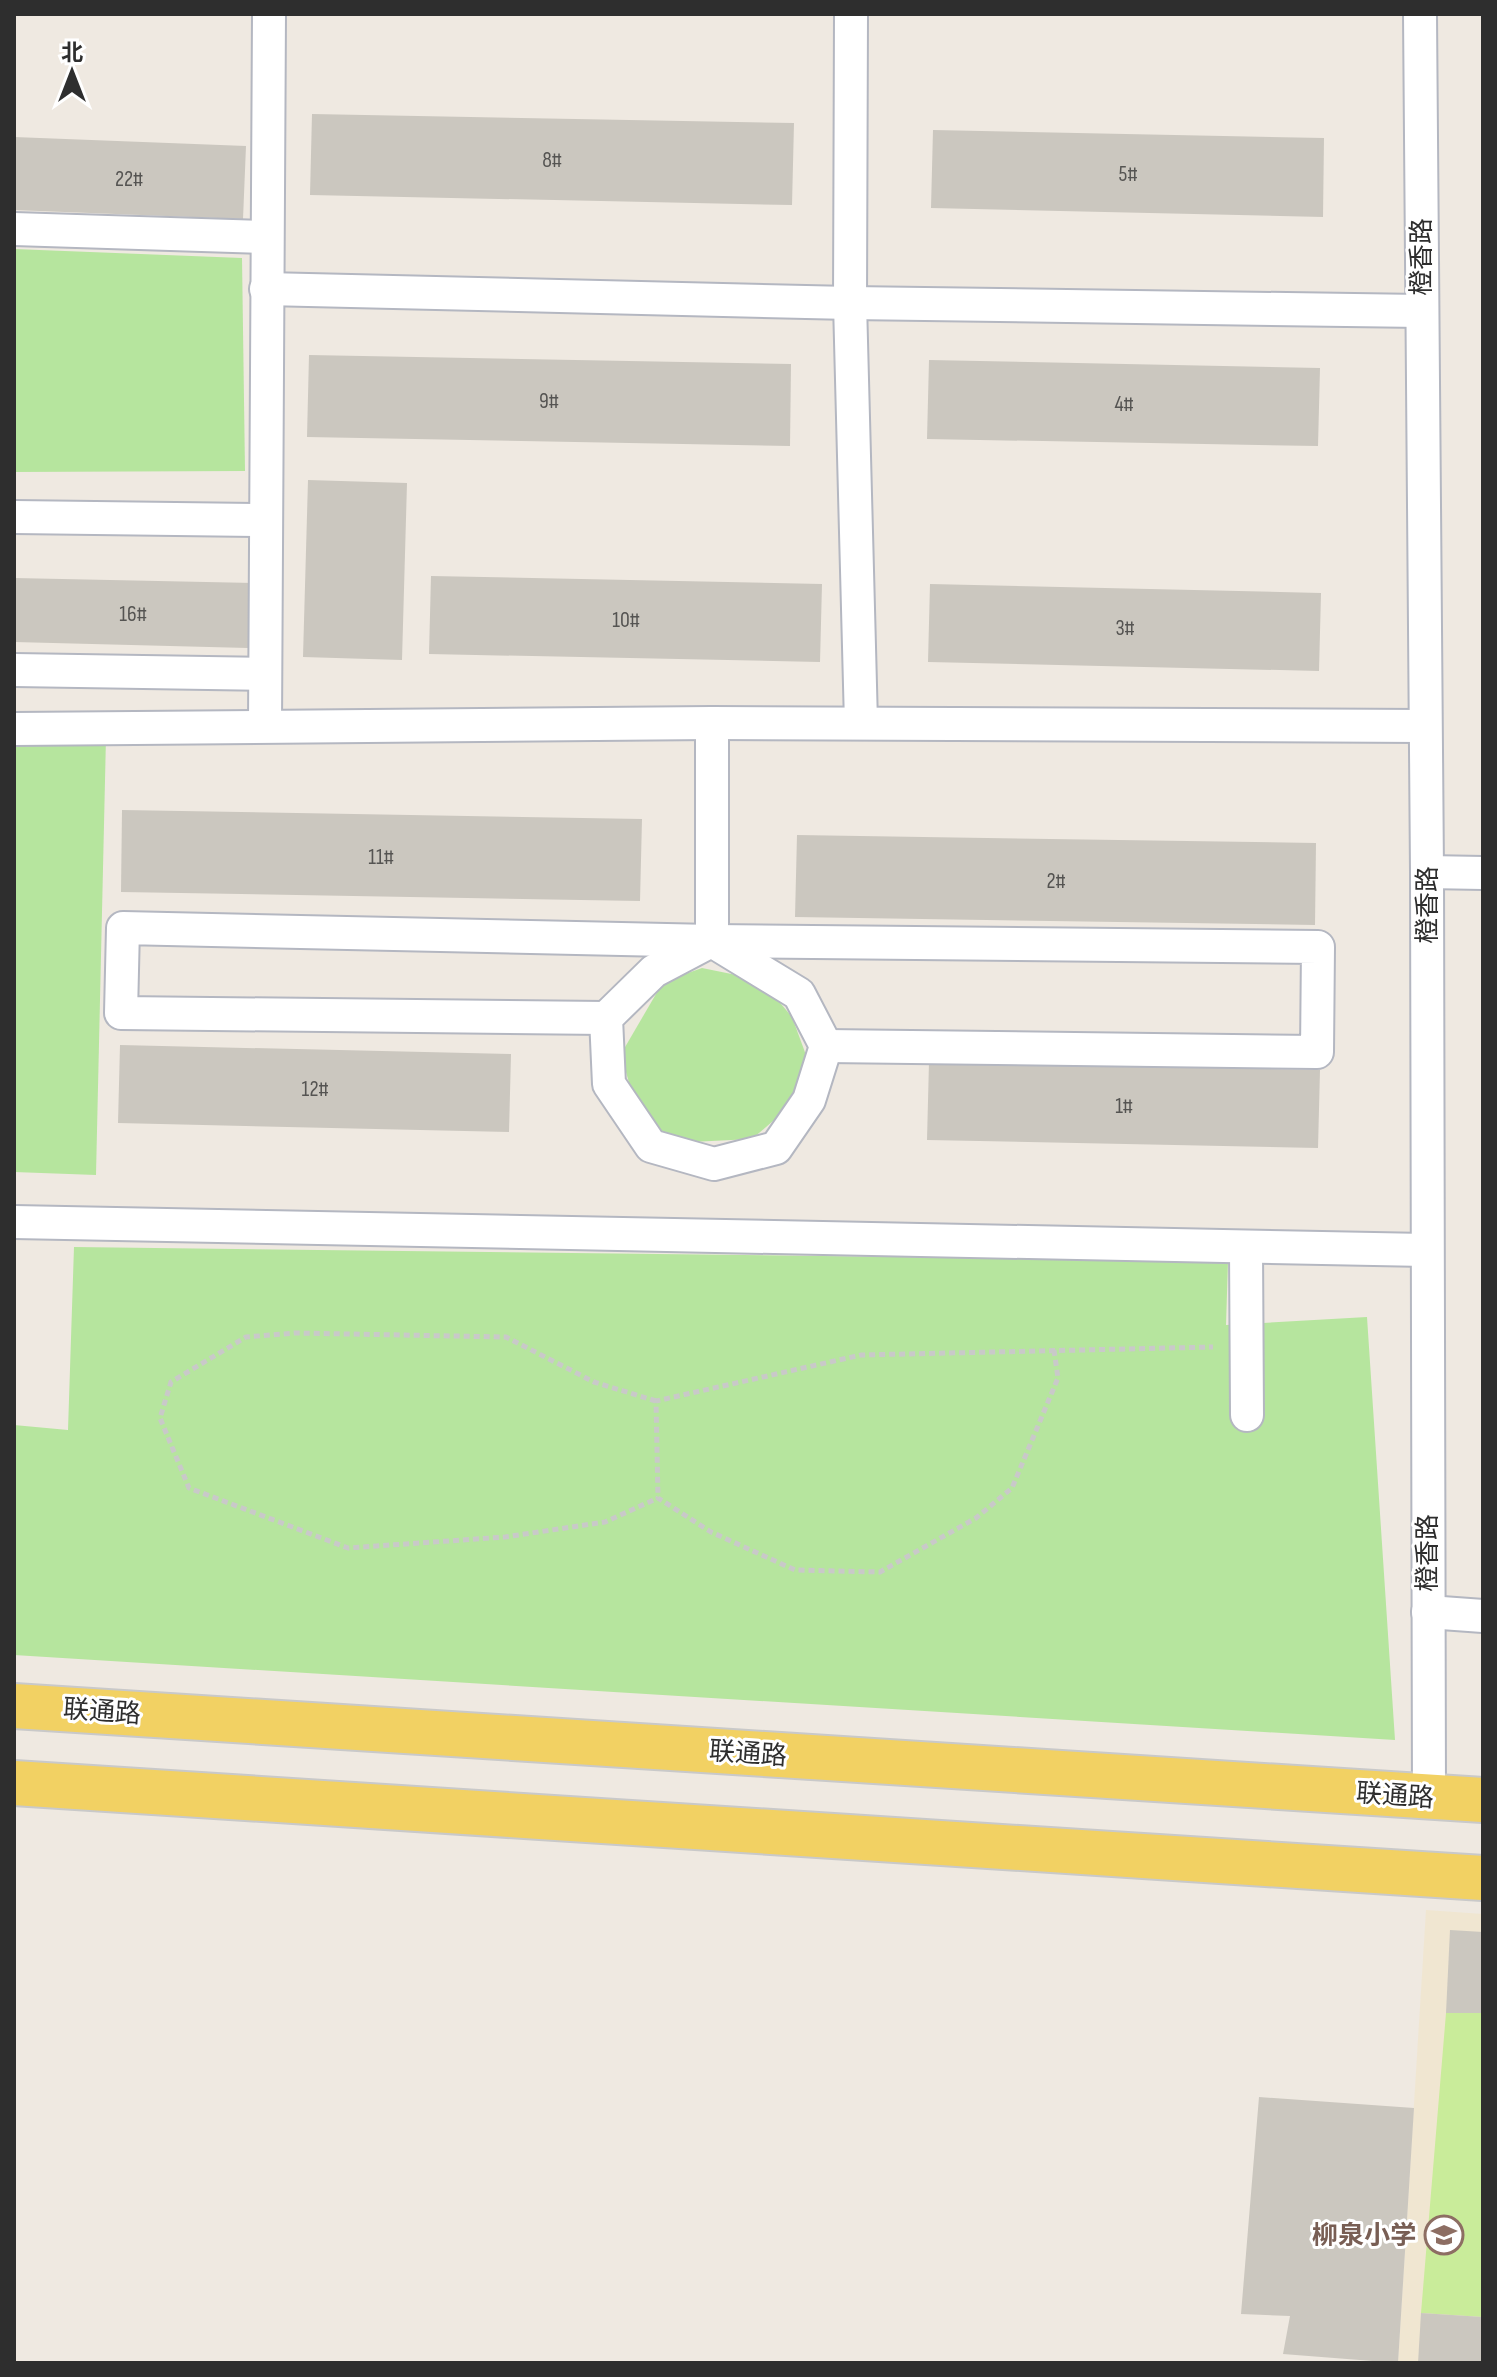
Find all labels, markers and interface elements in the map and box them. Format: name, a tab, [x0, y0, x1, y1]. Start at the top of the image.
north arrow	[32, 32, 112, 112]
text: 北	[61, 40, 83, 67]
house number: 8#	[542, 147, 562, 174]
house number: 5#	[1119, 161, 1137, 188]
house number: 22#	[115, 166, 143, 193]
street label: 橙香路	[1407, 218, 1438, 296]
house number: 9#	[539, 388, 559, 415]
house number: 4#	[1114, 391, 1134, 418]
house number: 16#	[119, 601, 147, 628]
house number: 10#	[612, 607, 640, 634]
house number: 3#	[1115, 615, 1135, 642]
house number: 11#	[368, 844, 394, 871]
street label: 橙香路	[1413, 866, 1444, 944]
house number: 2#	[1046, 868, 1066, 895]
house number: 12#	[301, 1076, 329, 1103]
house number: 1#	[1115, 1093, 1133, 1120]
street label: 橙香路	[1413, 1514, 1444, 1592]
street label: 联通路	[62, 1694, 142, 1731]
street label: 联通路	[708, 1736, 788, 1773]
street label: 联通路	[1355, 1778, 1435, 1815]
school or university icon: 柳泉小学	[1423, 2214, 1465, 2256]
place label: 柳泉小学	[1312, 2221, 1416, 2252]

